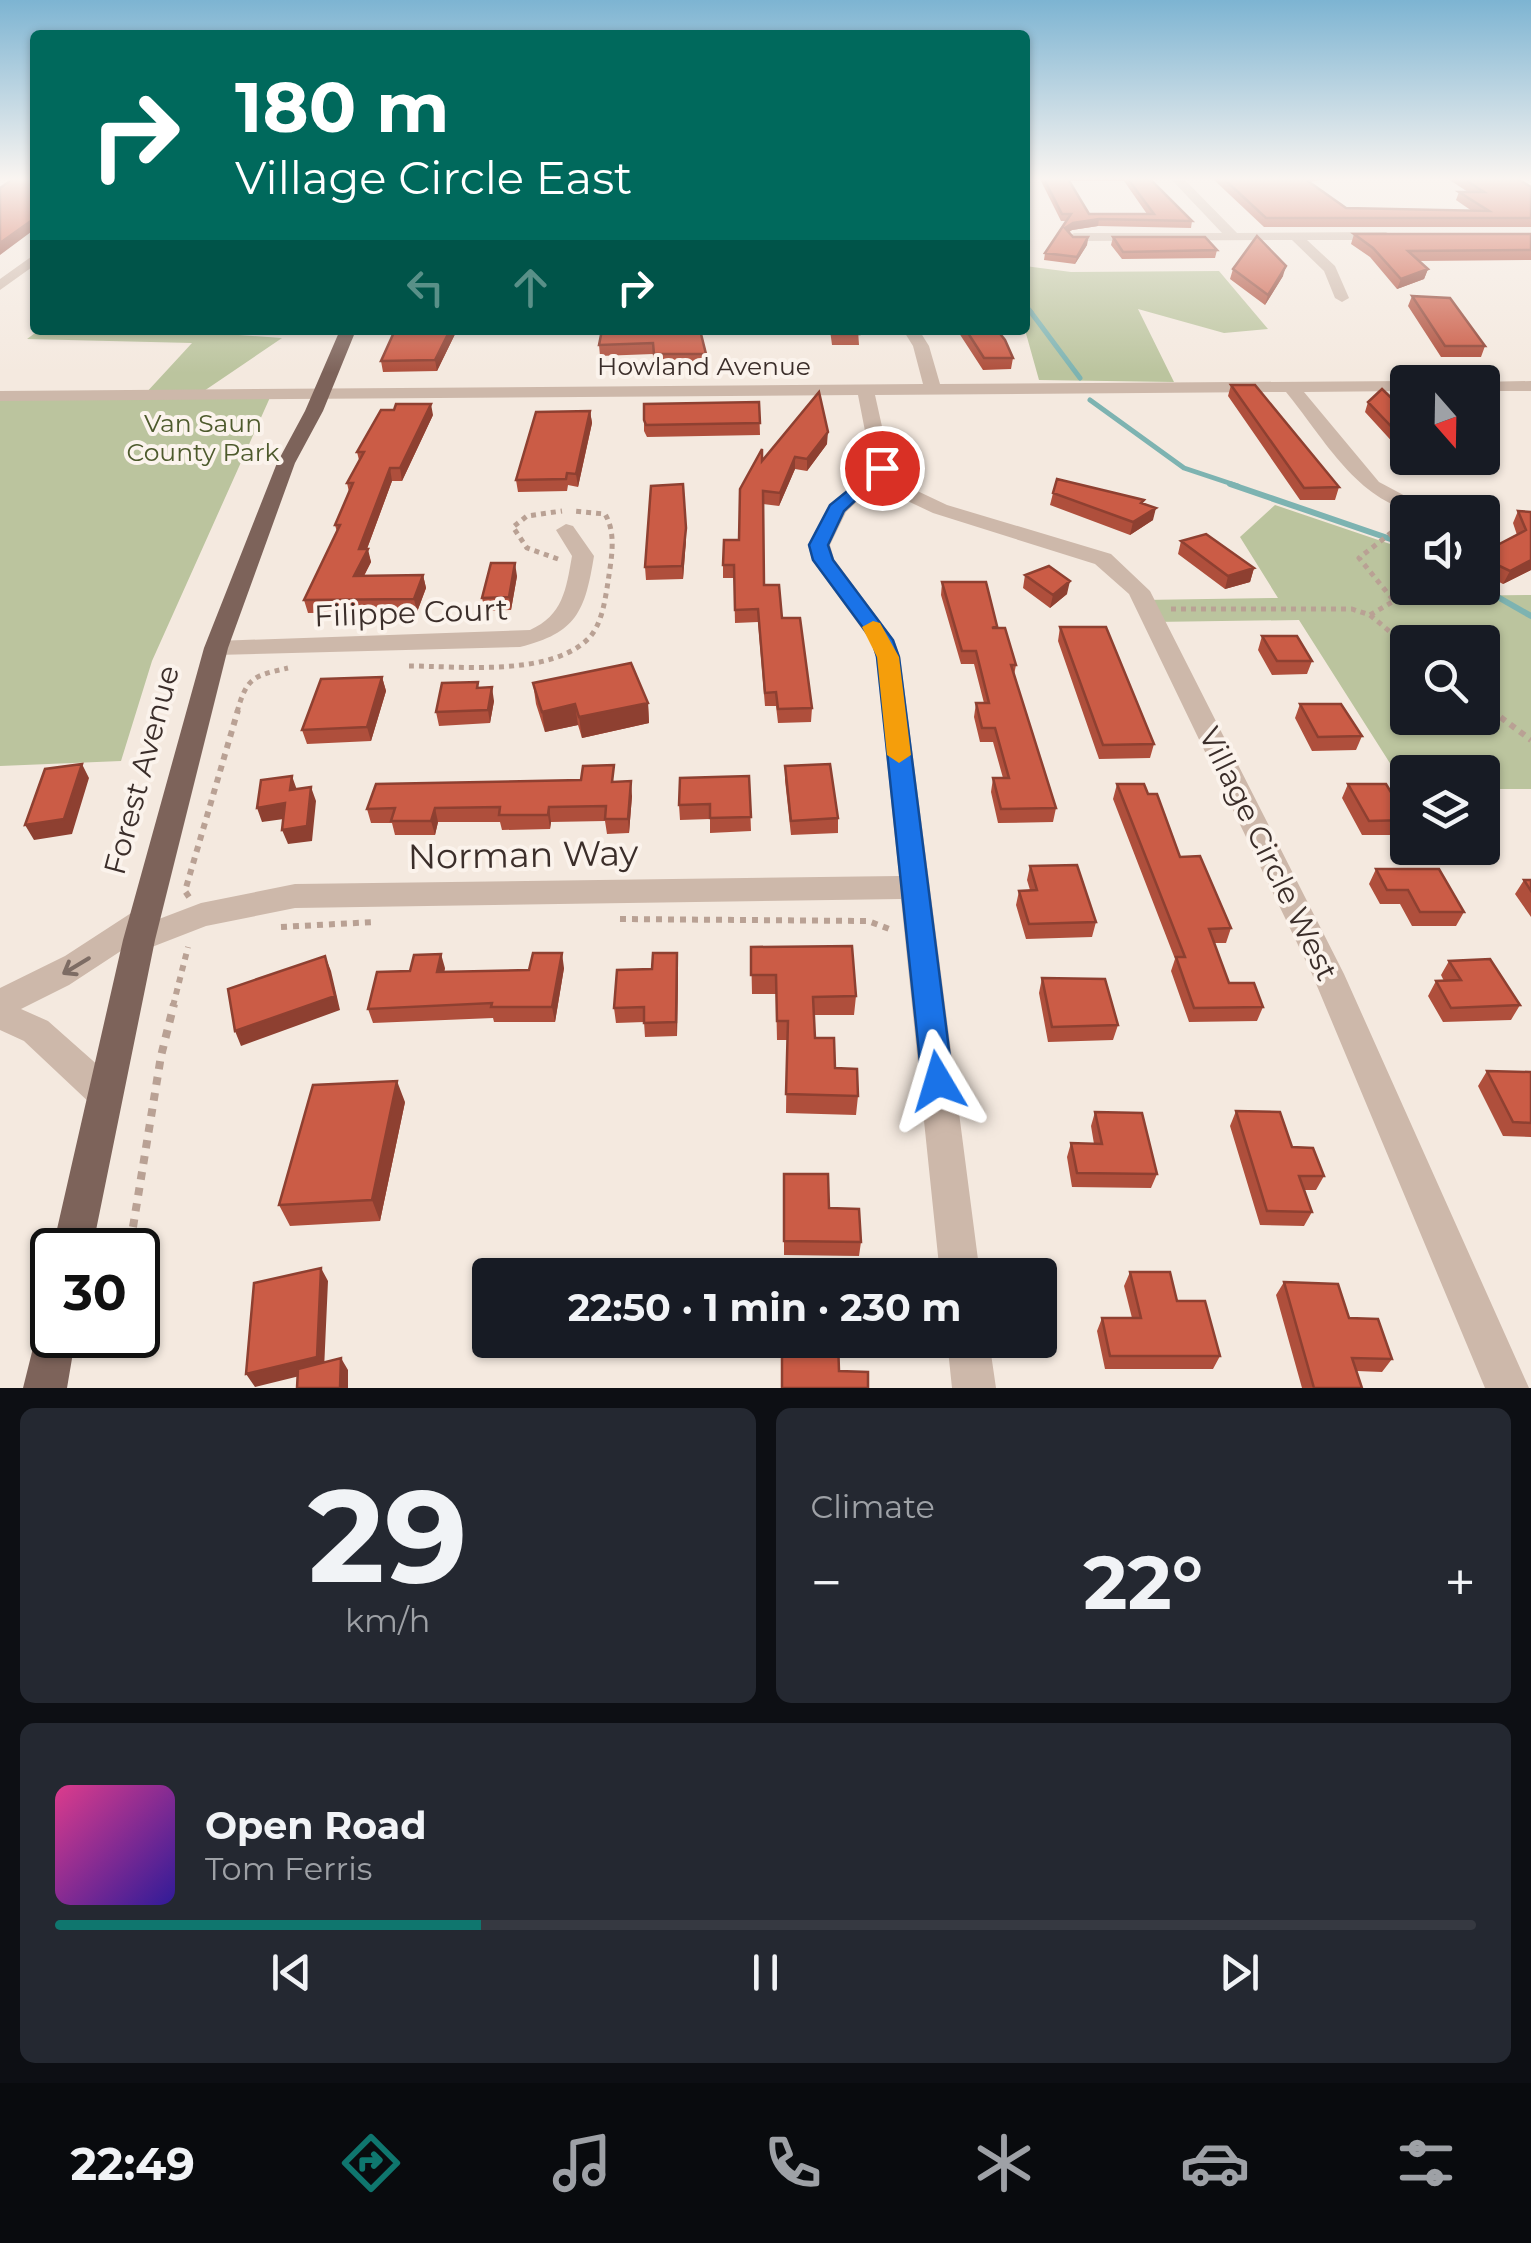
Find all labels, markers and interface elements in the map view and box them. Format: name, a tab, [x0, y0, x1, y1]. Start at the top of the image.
text: 180 m	[235, 64, 449, 150]
icon: right	[70, 70, 200, 200]
text: Village Circle East	[235, 150, 632, 205]
icon: left	[398, 260, 453, 315]
icon: ahead	[503, 260, 558, 315]
icon: right	[608, 260, 663, 315]
street label: Howland Avenue	[597, 351, 811, 381]
north arrow	[1390, 365, 1500, 475]
map controls	[1390, 365, 1500, 865]
park label: Van Saun County Park	[127, 408, 280, 467]
pin	[840, 426, 925, 511]
icon: arrive	[855, 441, 910, 496]
button: sound	[1390, 495, 1500, 605]
street label: Filippe Court	[313, 591, 509, 634]
button: search	[1390, 625, 1500, 735]
street label: Forest Avenue	[96, 661, 187, 878]
street label: Village Circle West	[1191, 721, 1346, 986]
button: layers	[1390, 755, 1500, 865]
street label: Norman Way	[407, 831, 639, 878]
one-way arrow	[63, 956, 91, 976]
position arrow	[886, 1029, 990, 1133]
speed limit sign: 30	[30, 1228, 160, 1358]
text: 22:50 · 1 min · 230 m	[568, 1284, 961, 1331]
text: 29	[308, 1456, 468, 1615]
text: Climate	[811, 1487, 935, 1526]
text: 22°	[1083, 1536, 1203, 1628]
text: −	[811, 1549, 842, 1616]
text: +	[1444, 1549, 1476, 1616]
text: km/h	[345, 1601, 430, 1640]
text: Open Road	[205, 1802, 427, 1849]
text: Tom Ferris	[205, 1849, 372, 1888]
icon: previous	[264, 1945, 319, 2000]
icon: pause	[738, 1945, 793, 2000]
icon: next	[1212, 1945, 1267, 2000]
icon: directions	[336, 2128, 406, 2198]
icon: music	[547, 2128, 617, 2198]
icon: phone	[758, 2128, 828, 2198]
icon: climate	[969, 2128, 1039, 2198]
icon: car	[1180, 2128, 1250, 2198]
icon: filters	[1391, 2128, 1461, 2198]
text: 22:49	[70, 2136, 195, 2191]

